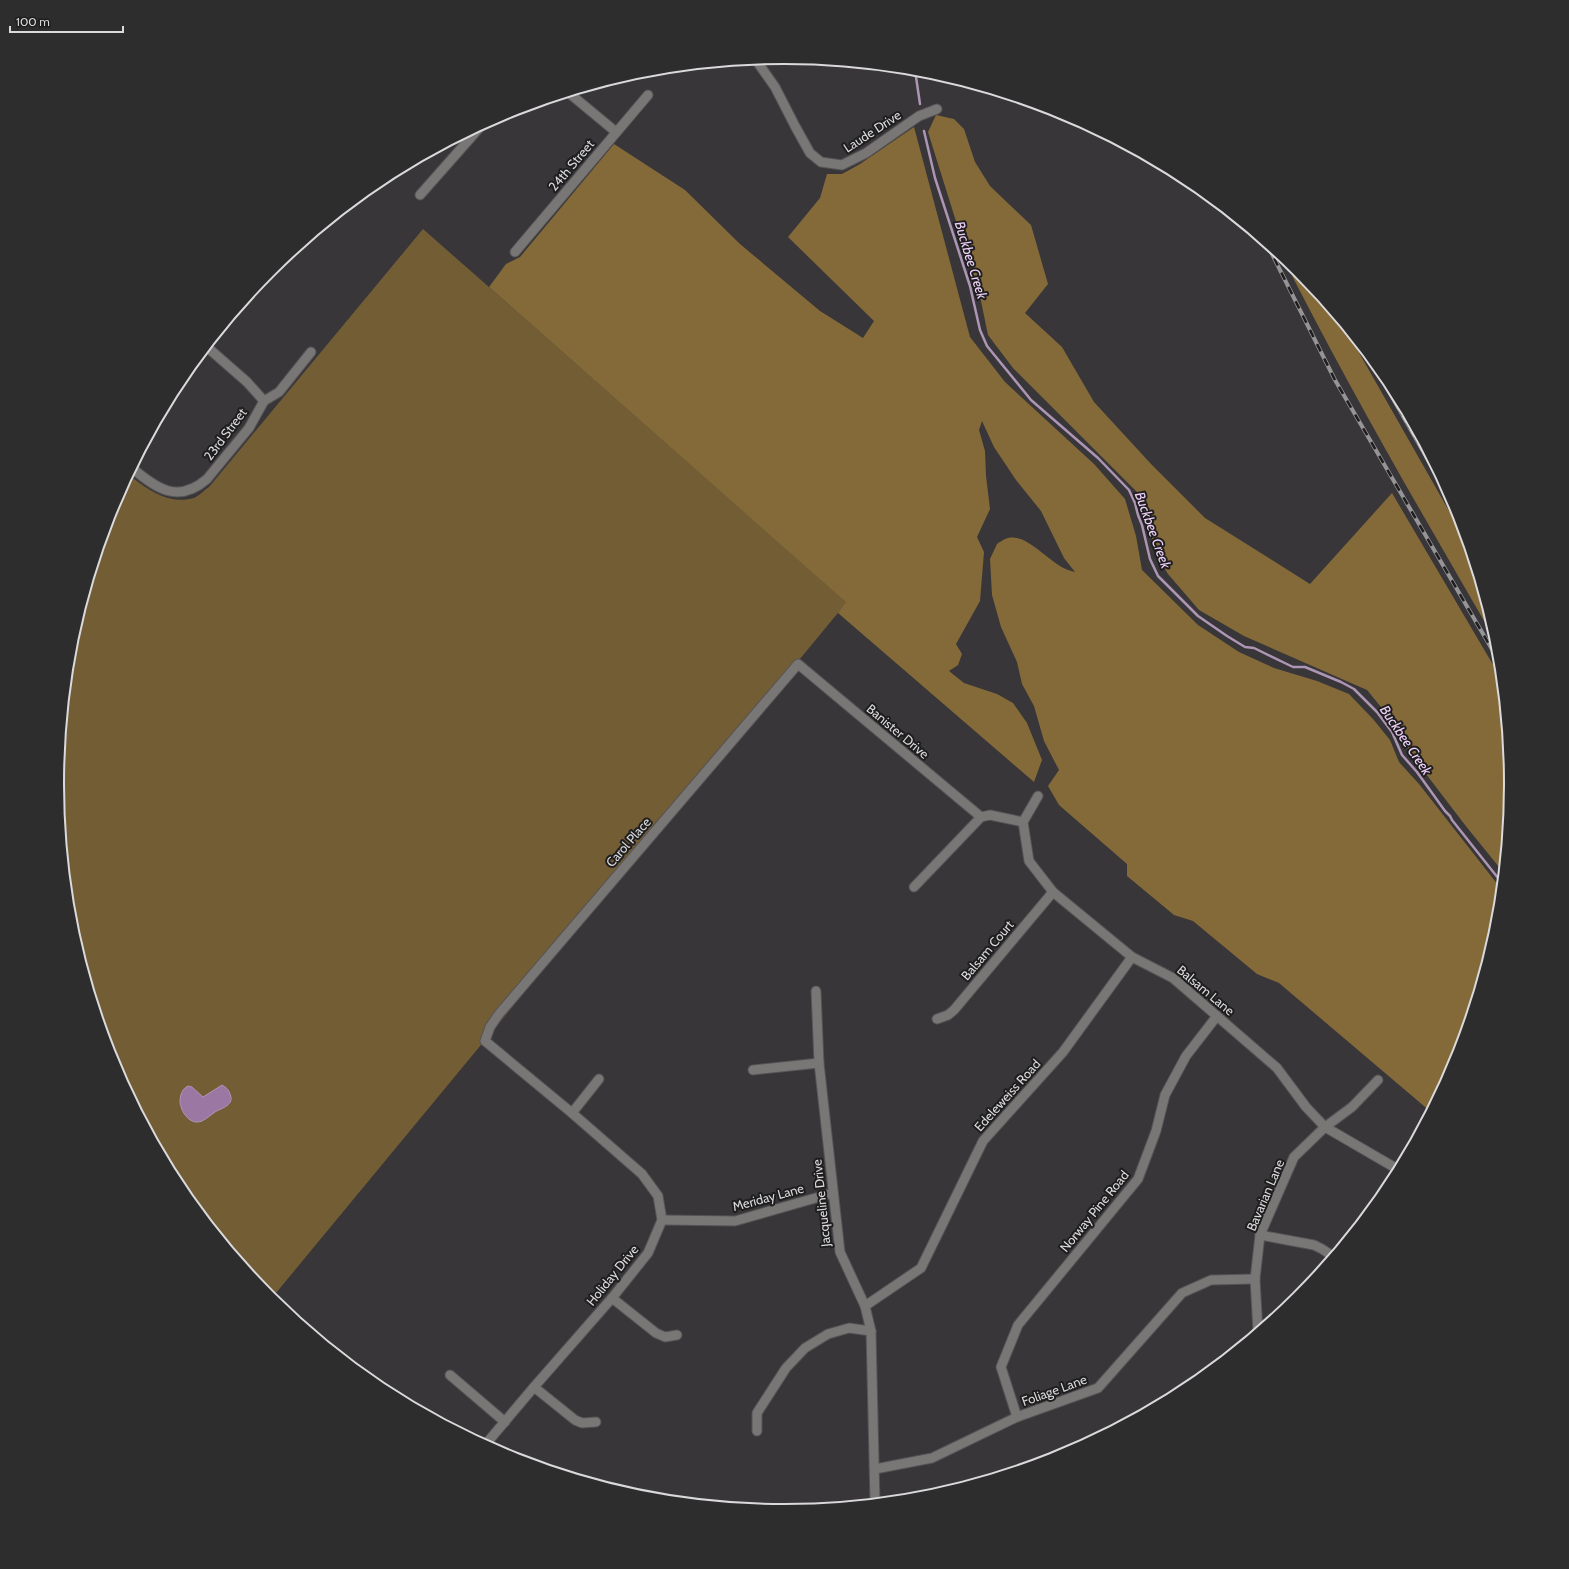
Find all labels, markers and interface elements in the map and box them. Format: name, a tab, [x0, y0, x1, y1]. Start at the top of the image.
scale bar	[10, 8, 123, 34]
text: 100 m	[16, 14, 50, 29]
street label: Laude Drive	[840, 106, 904, 156]
street label: 24th Street	[545, 136, 597, 194]
water label: Buckbee Creek	[951, 219, 992, 302]
street label: 23rd Street	[200, 404, 250, 463]
water label: Buckbee Creek	[1131, 489, 1176, 572]
street label: Banister Drive	[864, 700, 933, 762]
water label: Buckbee Creek	[1376, 702, 1437, 779]
street label: Carol Place	[602, 814, 654, 870]
street label: Balsam Court	[957, 916, 1017, 983]
street label: Balsam Lane	[1174, 961, 1238, 1019]
street label: Edeleweiss Road	[971, 1056, 1043, 1134]
street label: Bavarian Lane	[1243, 1156, 1287, 1233]
street label: Jacqueline Drive	[808, 1158, 834, 1248]
street label: Norway Pine Road	[1056, 1167, 1132, 1255]
street label: Meriday Lane	[731, 1180, 806, 1214]
street label: Holiday Drive	[583, 1241, 642, 1309]
street label: Foliage Lane	[1019, 1371, 1089, 1409]

